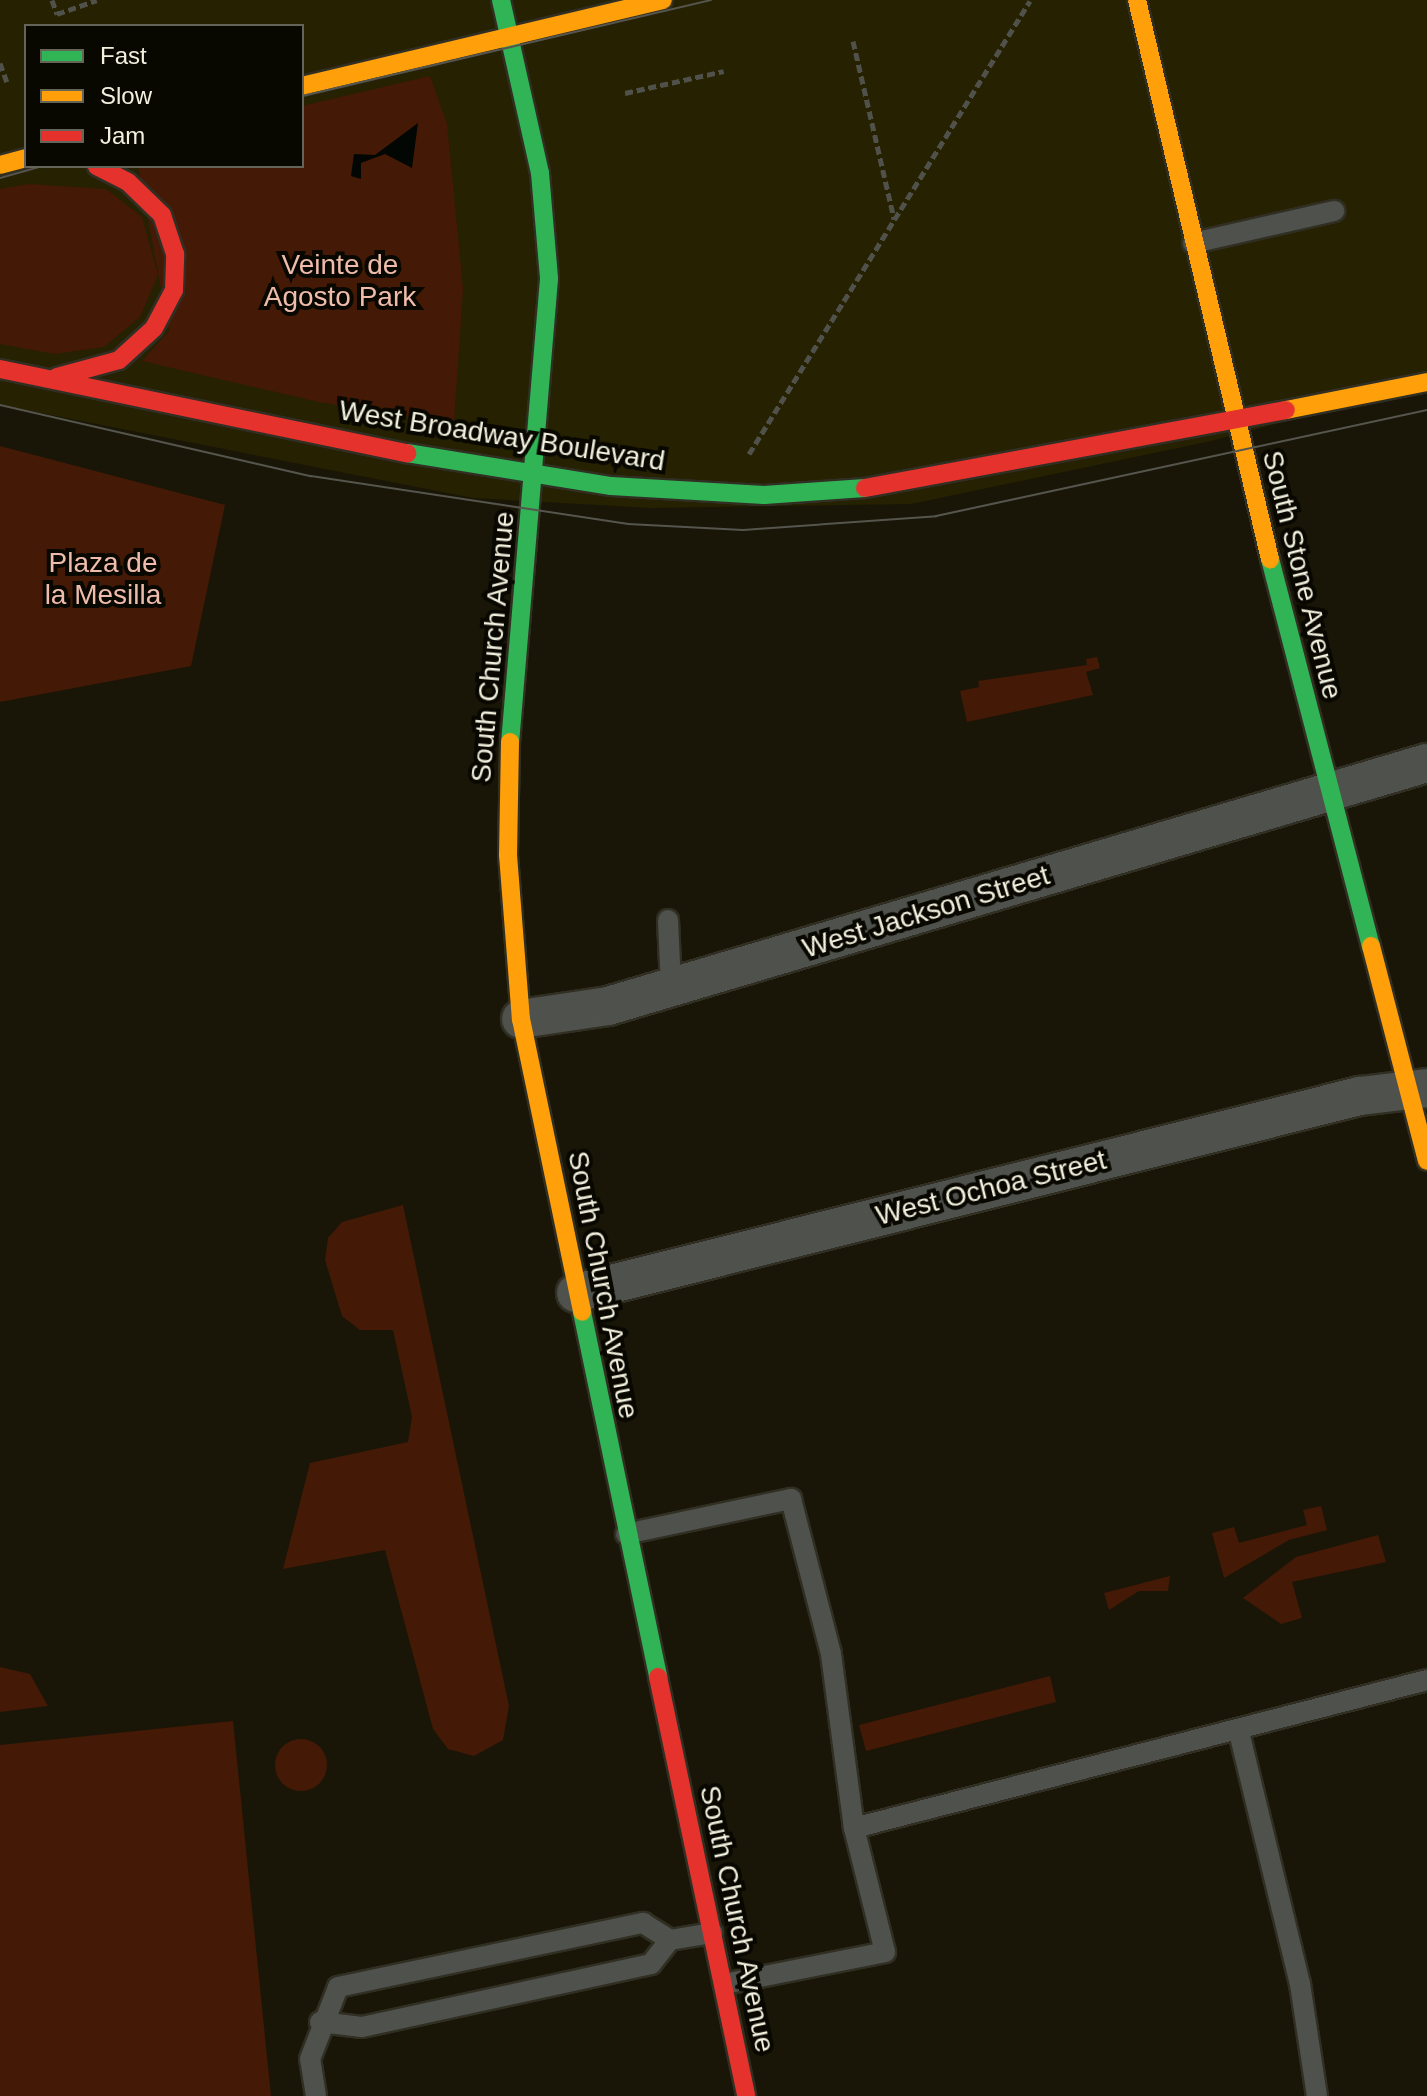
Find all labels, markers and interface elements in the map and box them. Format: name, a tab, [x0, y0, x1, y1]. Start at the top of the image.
legend	[24, 24, 304, 168]
text: Fast	[100, 42, 147, 69]
text: Slow	[100, 82, 152, 109]
text: Jam	[100, 122, 145, 149]
park label: Veinte de Agosto Park	[264, 248, 416, 314]
street label: West Broadway Boulevard	[337, 394, 667, 478]
street label: South Stone Avenue	[1255, 447, 1349, 703]
street label: South Church Avenue	[464, 509, 522, 785]
park label: Plaza de la Mesilla	[45, 546, 161, 612]
street label: West Jackson Street	[799, 858, 1053, 966]
street label: West Ochoa Street	[872, 1143, 1110, 1233]
street label: South Church Avenue	[560, 1148, 646, 1422]
street label: South Church Avenue	[692, 1782, 782, 2056]

